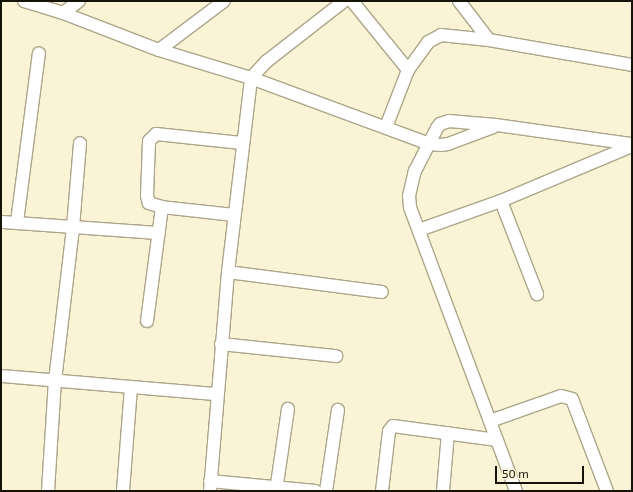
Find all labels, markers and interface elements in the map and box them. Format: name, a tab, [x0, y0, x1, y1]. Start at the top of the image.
scale bar	[497, 458, 586, 484]
text: 50 m	[502, 466, 529, 480]

